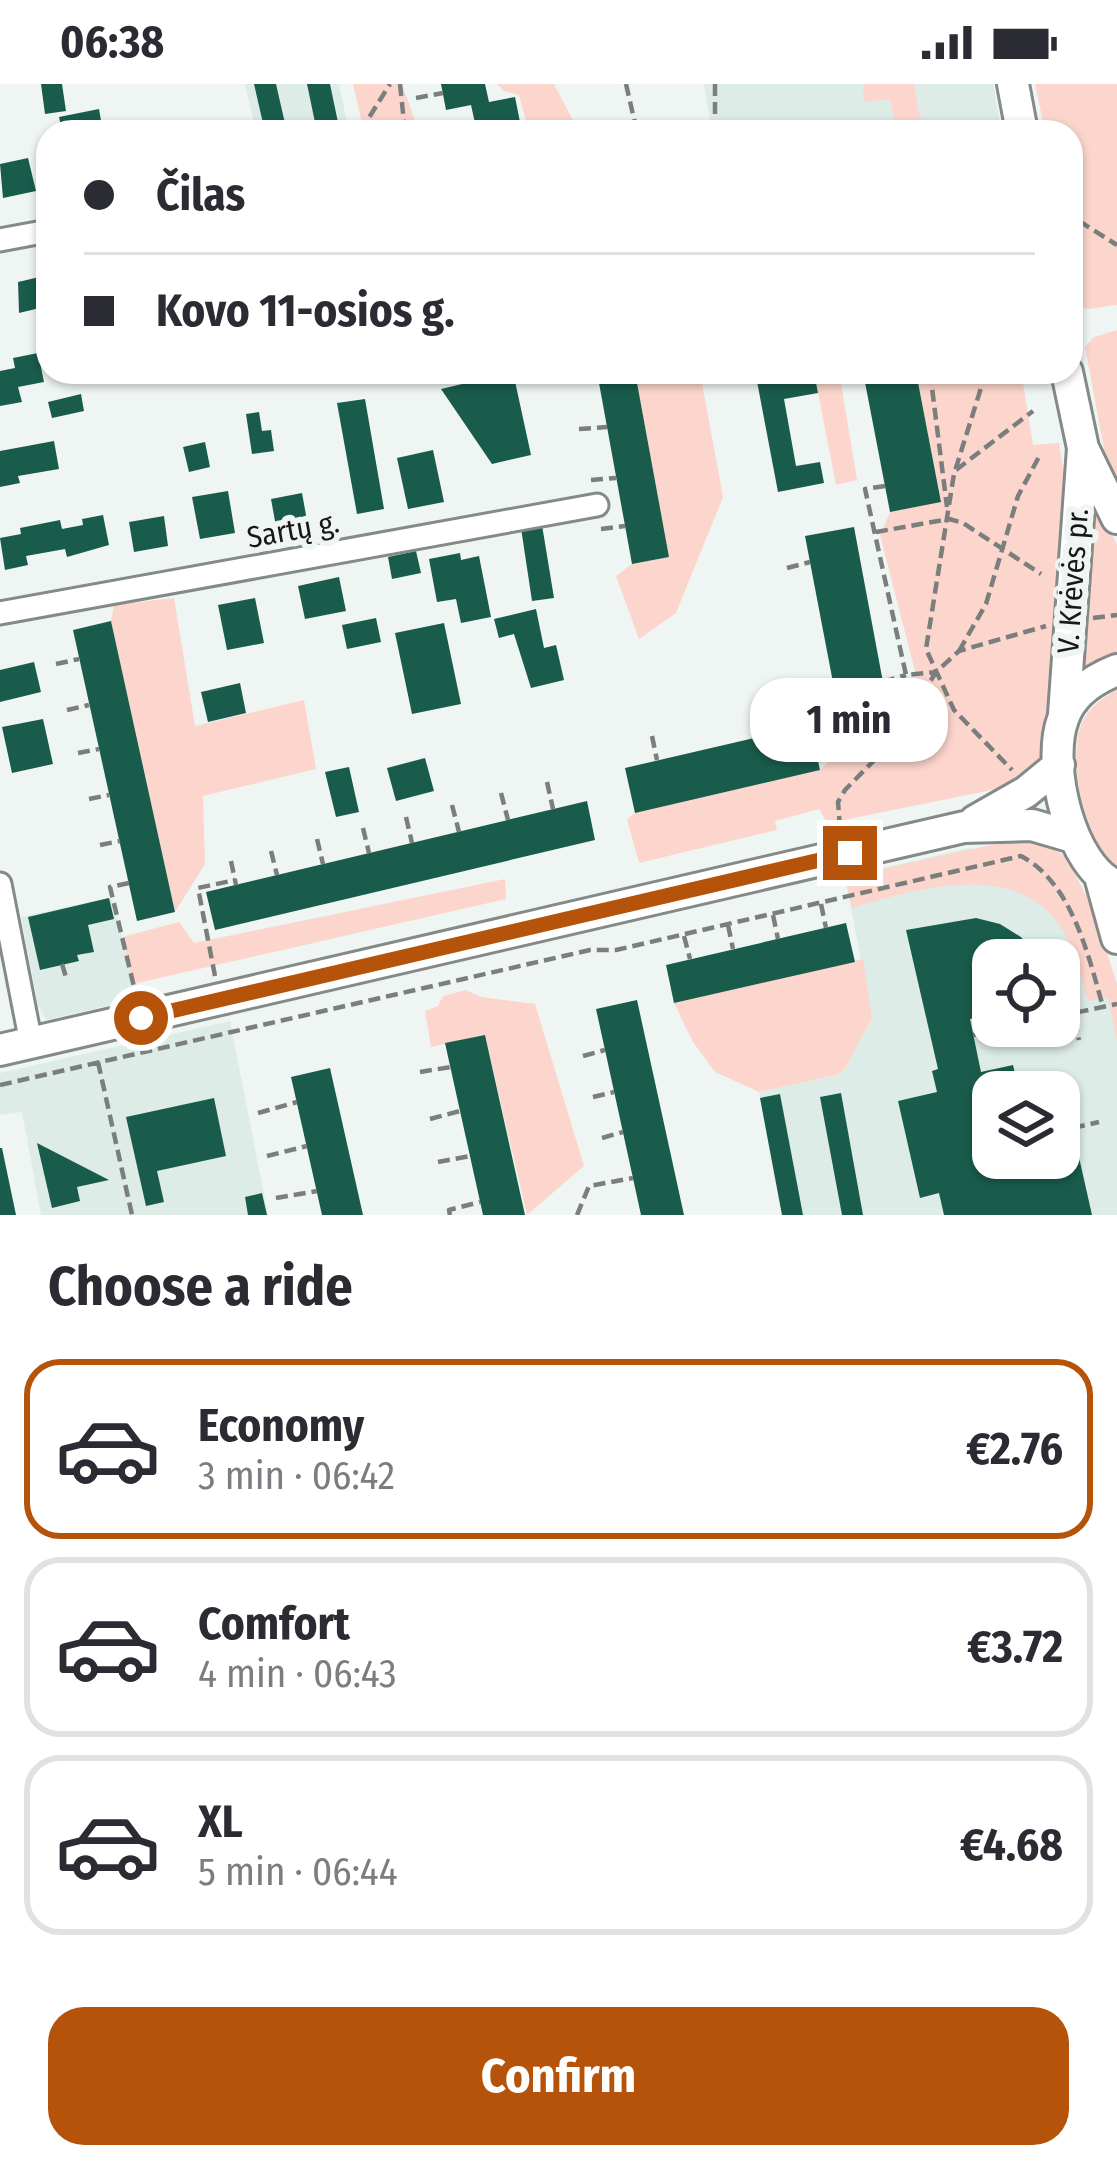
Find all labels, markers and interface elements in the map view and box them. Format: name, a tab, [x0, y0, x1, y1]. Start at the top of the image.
text: 06:38	[60, 15, 164, 69]
text: Čilas	[156, 168, 245, 222]
text: Kovo 11-osios g.	[156, 284, 455, 338]
street label: Sartų g.	[244, 504, 342, 556]
street label: V. Krėvės pr.	[1050, 507, 1096, 655]
callout: 1 min	[751, 679, 949, 763]
text: 1 min	[807, 697, 891, 743]
route end	[823, 826, 877, 880]
map controls	[972, 939, 1080, 1179]
button: locate	[972, 939, 1080, 1047]
route start	[114, 991, 168, 1045]
button: layers	[972, 1071, 1080, 1179]
text: Choose a ride	[48, 1255, 353, 1319]
icon: car	[54, 1395, 162, 1503]
text: Economy	[198, 1399, 364, 1453]
text: €2.76	[966, 1422, 1063, 1476]
text: 3 min · 06:42	[198, 1453, 395, 1499]
icon: car	[54, 1593, 162, 1701]
text: Comfort	[198, 1597, 350, 1651]
text: €3.72	[967, 1620, 1063, 1674]
text: 4 min · 06:43	[198, 1651, 397, 1697]
icon: car	[54, 1791, 162, 1899]
text: XL	[198, 1795, 243, 1849]
text: €4.68	[960, 1818, 1063, 1872]
text: 5 min · 06:44	[198, 1849, 398, 1895]
button: Confirm	[48, 2007, 1069, 2145]

